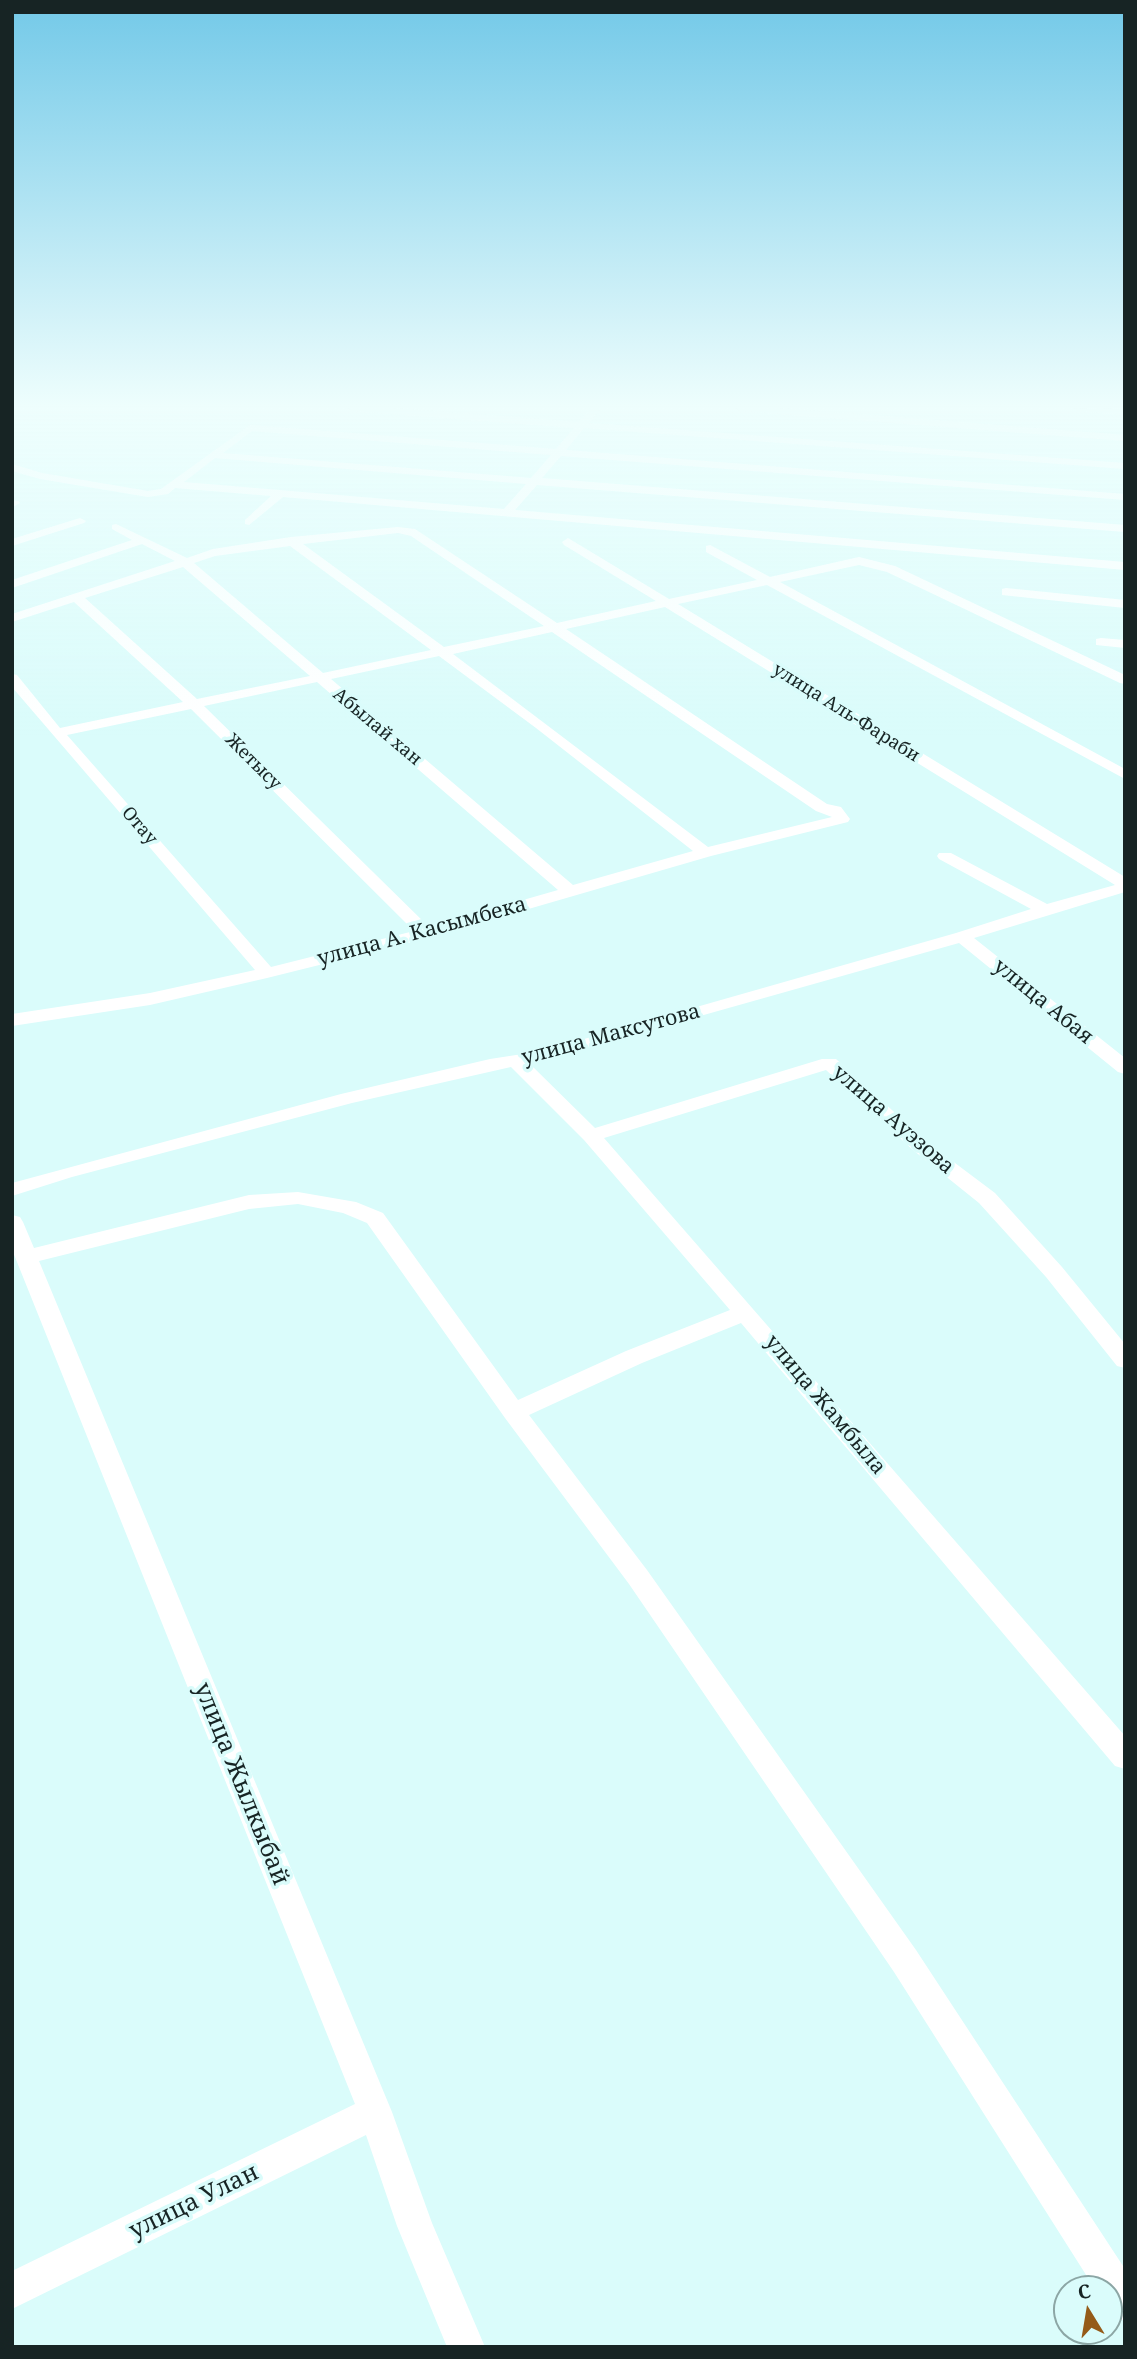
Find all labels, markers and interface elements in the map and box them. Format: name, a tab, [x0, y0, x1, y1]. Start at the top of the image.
street label: улица Аль-Фараби	[768, 659, 924, 767]
street label: Абылай хан	[328, 684, 426, 770]
street label: Жетысу	[220, 729, 286, 795]
street label: Отау	[117, 803, 161, 849]
street label: улица А. Касымбека	[315, 892, 529, 972]
street label: улица Абая	[988, 954, 1098, 1050]
street label: улица Максутова	[519, 999, 703, 1071]
street label: улица Ауэзова	[827, 1060, 959, 1180]
street label: улица Жамбыла	[759, 1330, 891, 1480]
street label: улица Жылкыбай	[187, 1678, 295, 1890]
street label: улица Улан	[125, 2158, 263, 2246]
north arrow	[1053, 2275, 1123, 2345]
text: С	[1076, 2277, 1093, 2305]

